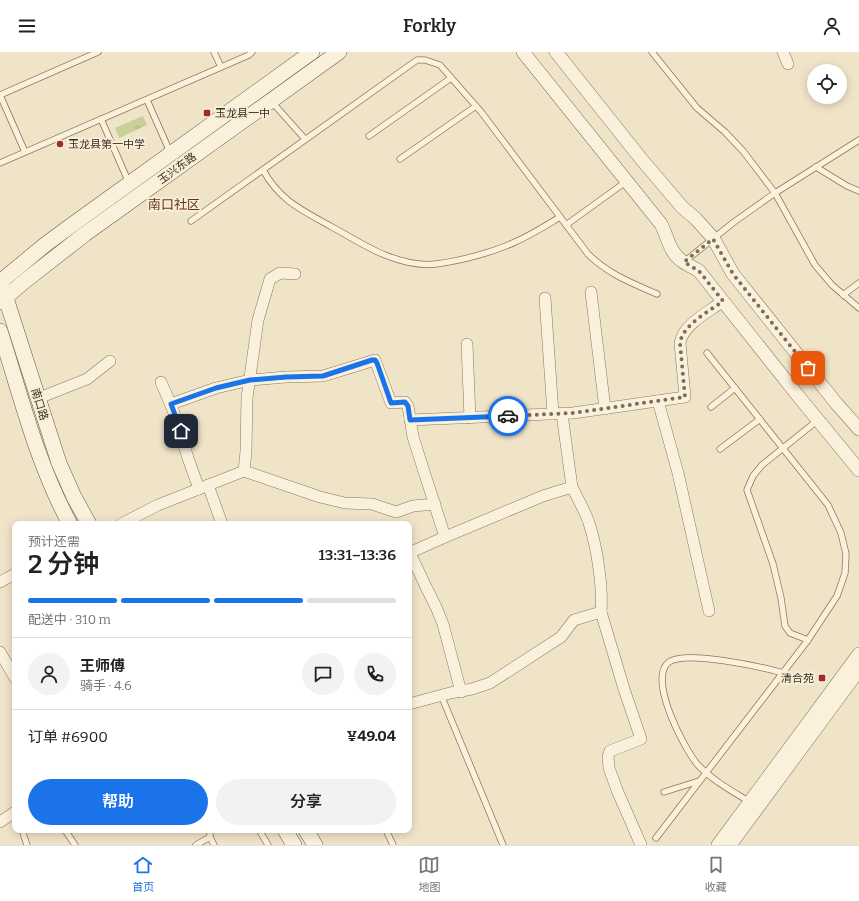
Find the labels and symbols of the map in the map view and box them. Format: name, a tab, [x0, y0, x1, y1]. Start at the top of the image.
place label: 玉龙县一中	[215, 107, 270, 120]
marker: 玉龙县一中	[202, 108, 212, 118]
place label: 玉龙县第一中学	[68, 138, 145, 151]
marker: 玉龙县第一中学	[55, 139, 65, 149]
street label: 玉兴东路	[156, 150, 199, 187]
district label: 南口社区	[148, 197, 200, 212]
pin	[791, 351, 825, 385]
street label: 南口路	[28, 386, 51, 422]
courier	[488, 396, 528, 436]
pin	[164, 414, 198, 448]
place label: 清合苑	[781, 672, 814, 685]
marker: 清合苑	[817, 673, 827, 683]

